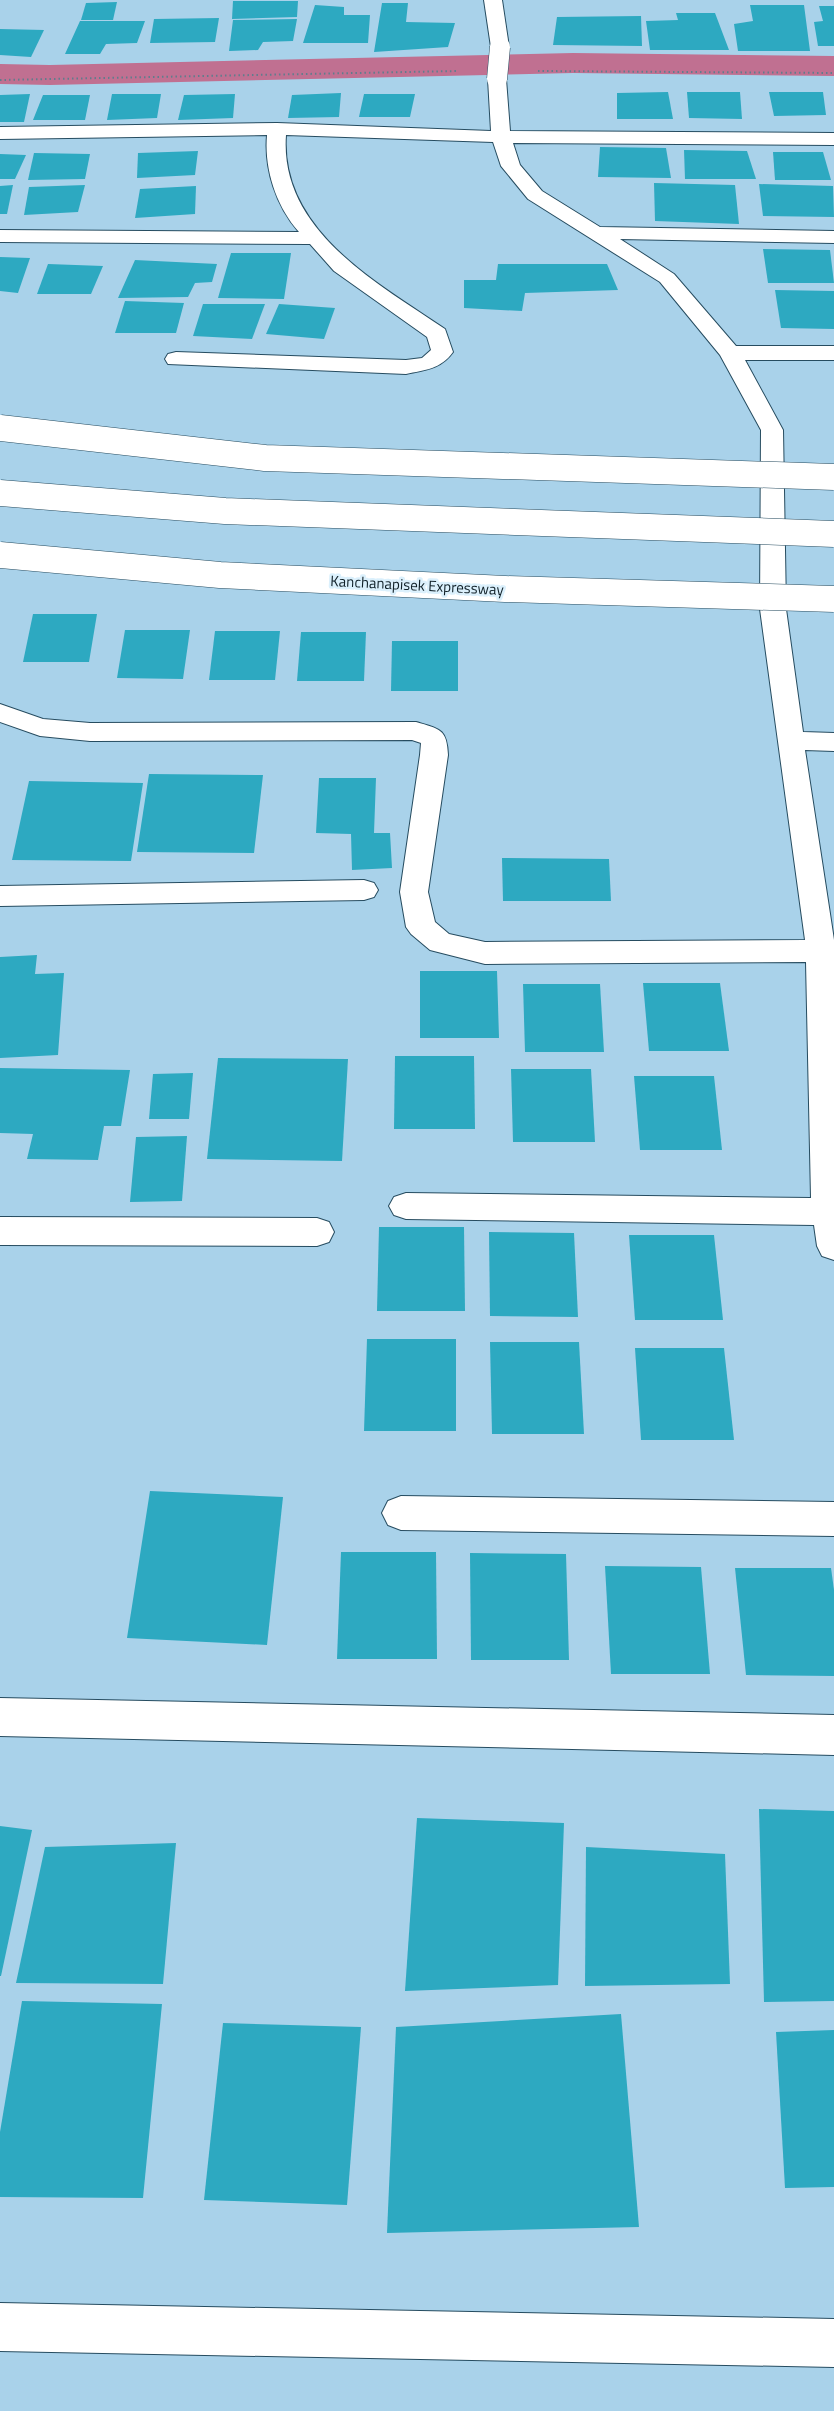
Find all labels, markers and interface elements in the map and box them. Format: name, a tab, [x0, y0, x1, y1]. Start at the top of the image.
street label: Kanchanapisek Expressway	[330, 569, 504, 601]

